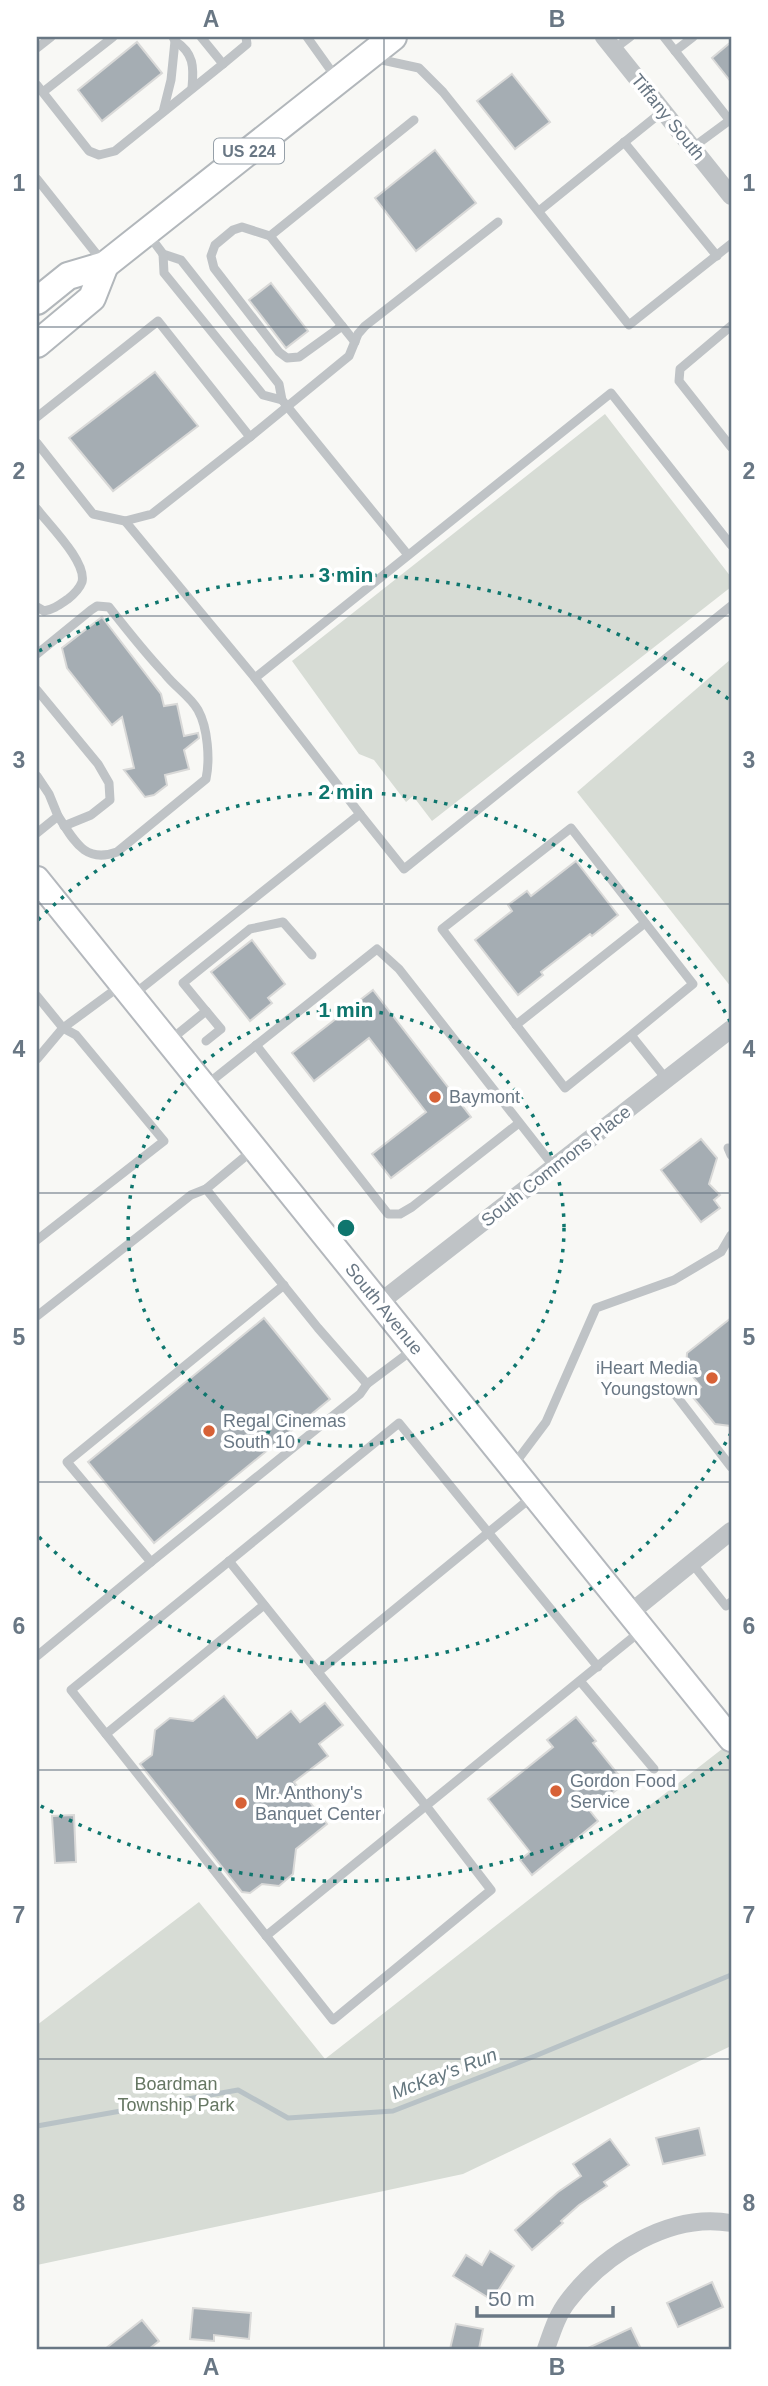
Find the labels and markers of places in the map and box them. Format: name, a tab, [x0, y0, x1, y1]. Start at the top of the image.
place label: Baymont	[449, 1087, 520, 1107]
marker: Baymont	[427, 1089, 443, 1105]
centre of rings	[334, 1216, 358, 1240]
place label: iHeart Media Youngstown	[596, 1358, 699, 1399]
marker: iHeart Media Youngstown	[704, 1370, 720, 1386]
place label: Regal Cinemas South 10	[223, 1411, 346, 1452]
marker: Regal Cinemas South 10	[201, 1423, 217, 1439]
place label: Gordon Food Service	[570, 1771, 676, 1812]
place label: Mr. Anthony's Banquet Center	[255, 1783, 381, 1824]
marker: Gordon Food Service	[548, 1783, 564, 1799]
marker: Mr. Anthony's Banquet Center	[233, 1795, 249, 1811]

